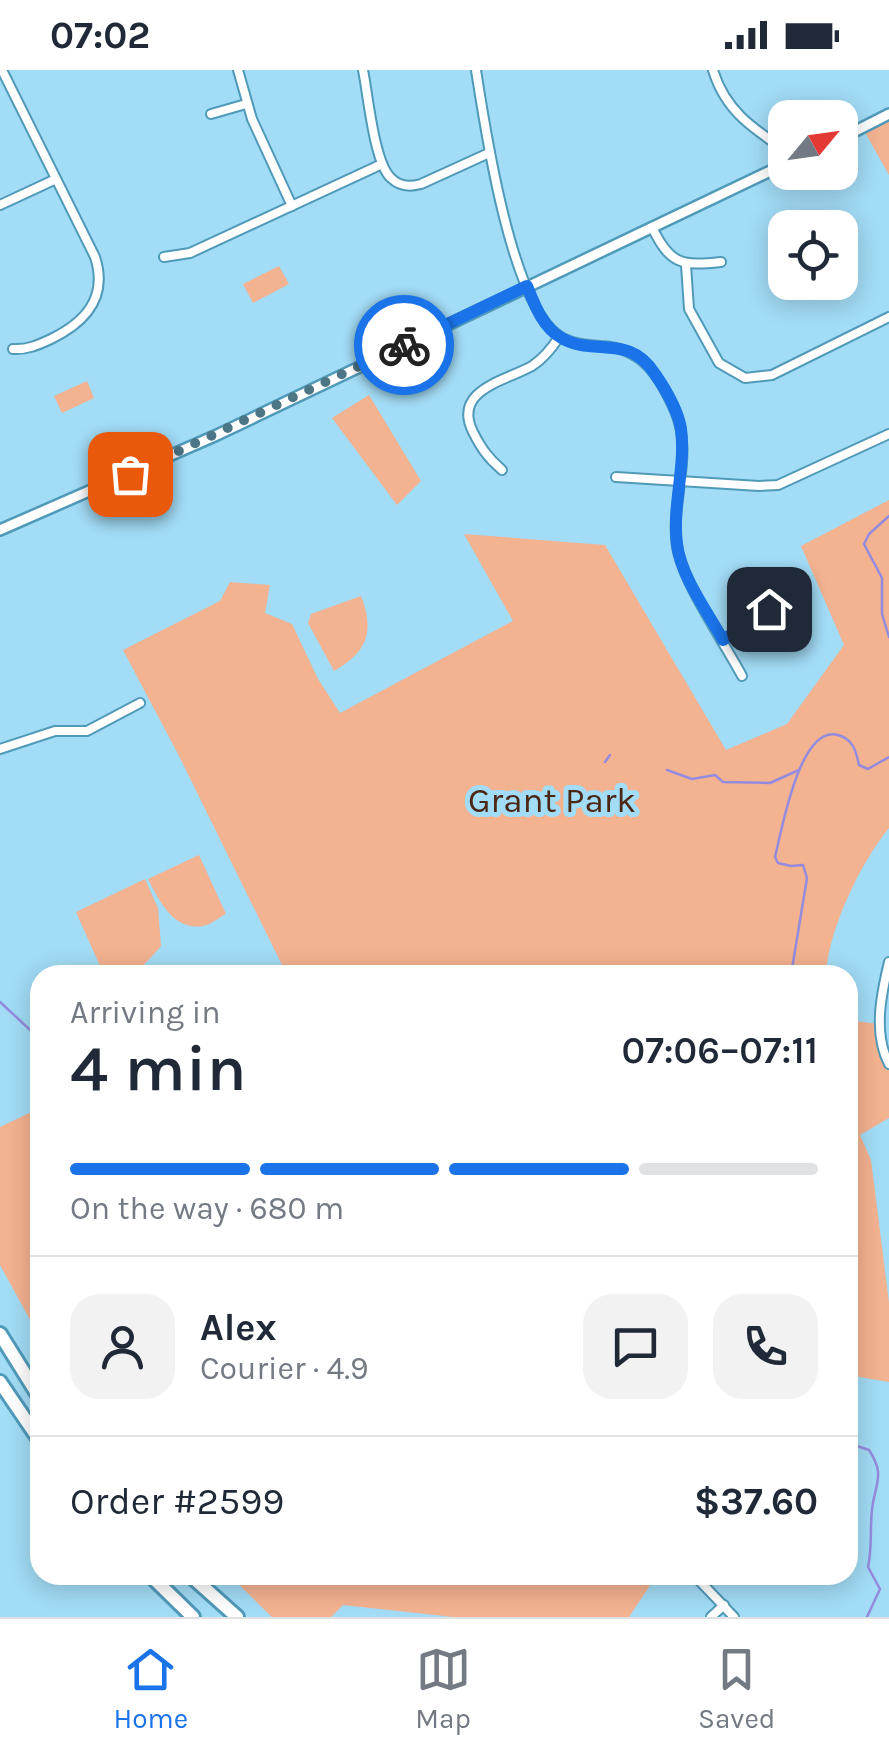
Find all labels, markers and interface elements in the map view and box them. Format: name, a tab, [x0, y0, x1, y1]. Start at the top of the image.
text: 07:02	[50, 13, 150, 58]
north arrow	[768, 100, 858, 190]
map controls	[768, 100, 858, 300]
button: locate	[768, 210, 858, 300]
courier	[354, 295, 454, 395]
icon: bike	[377, 318, 432, 373]
pin	[88, 432, 173, 517]
icon: bag	[103, 447, 158, 502]
pin	[727, 567, 812, 652]
icon: home	[742, 582, 797, 637]
park label: Grant Park	[468, 780, 636, 821]
text: Arriving in	[70, 994, 221, 1031]
text: 07:06–07:11	[622, 1028, 818, 1073]
text: 4 min	[70, 1030, 247, 1106]
text: On the way · 680 m	[70, 1190, 344, 1227]
button: person	[70, 1294, 175, 1399]
button: chat	[583, 1294, 688, 1399]
button: phone	[713, 1294, 818, 1399]
text: Alex	[200, 1305, 277, 1350]
text: Courier · 4.9	[200, 1350, 369, 1387]
text: Order #2599	[70, 1479, 284, 1524]
text: $37.60	[694, 1479, 818, 1524]
tab: Home	[114, 1642, 188, 1735]
tab: Map	[415, 1642, 471, 1735]
tab: Saved	[698, 1642, 775, 1735]

